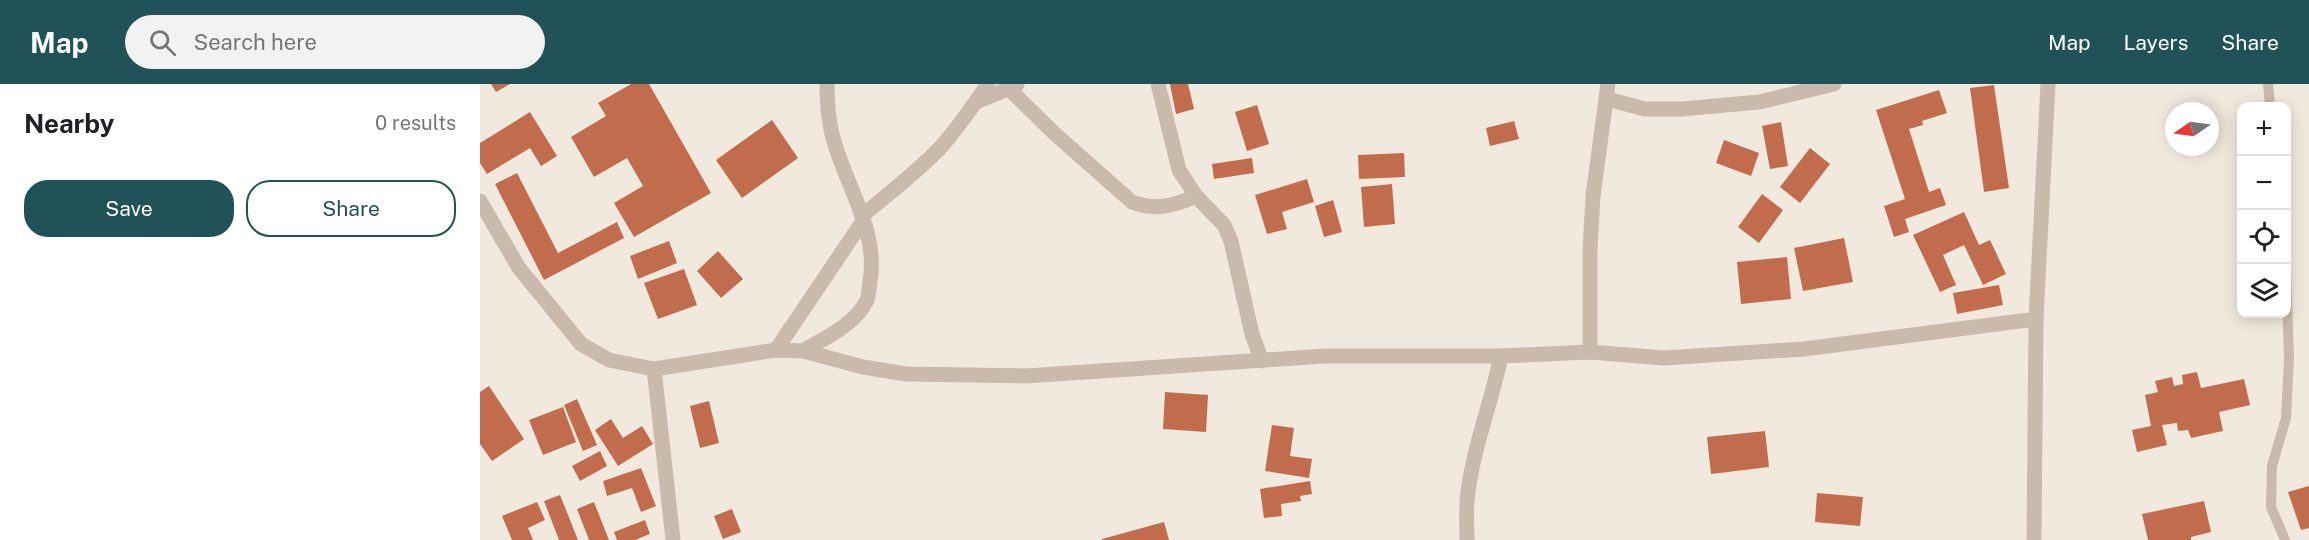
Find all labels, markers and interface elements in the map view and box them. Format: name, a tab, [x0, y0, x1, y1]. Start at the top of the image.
search box	[125, 15, 545, 69]
text: Map	[30, 26, 89, 59]
icon: search	[146, 26, 179, 59]
text: Search here	[194, 29, 317, 55]
text: Map	[2048, 30, 2091, 55]
text: Layers	[2124, 30, 2188, 55]
text: Share	[2221, 30, 2279, 55]
north arrow	[2165, 102, 2219, 156]
map controls	[2237, 102, 2291, 318]
button: +	[2237, 102, 2291, 156]
text: Nearby	[24, 108, 114, 139]
text: 0 results	[375, 111, 456, 135]
button: −	[2237, 156, 2291, 210]
button: Save	[24, 180, 234, 237]
button: Share	[246, 180, 456, 237]
button: locate	[2237, 210, 2291, 264]
button: layers	[2237, 264, 2291, 318]

